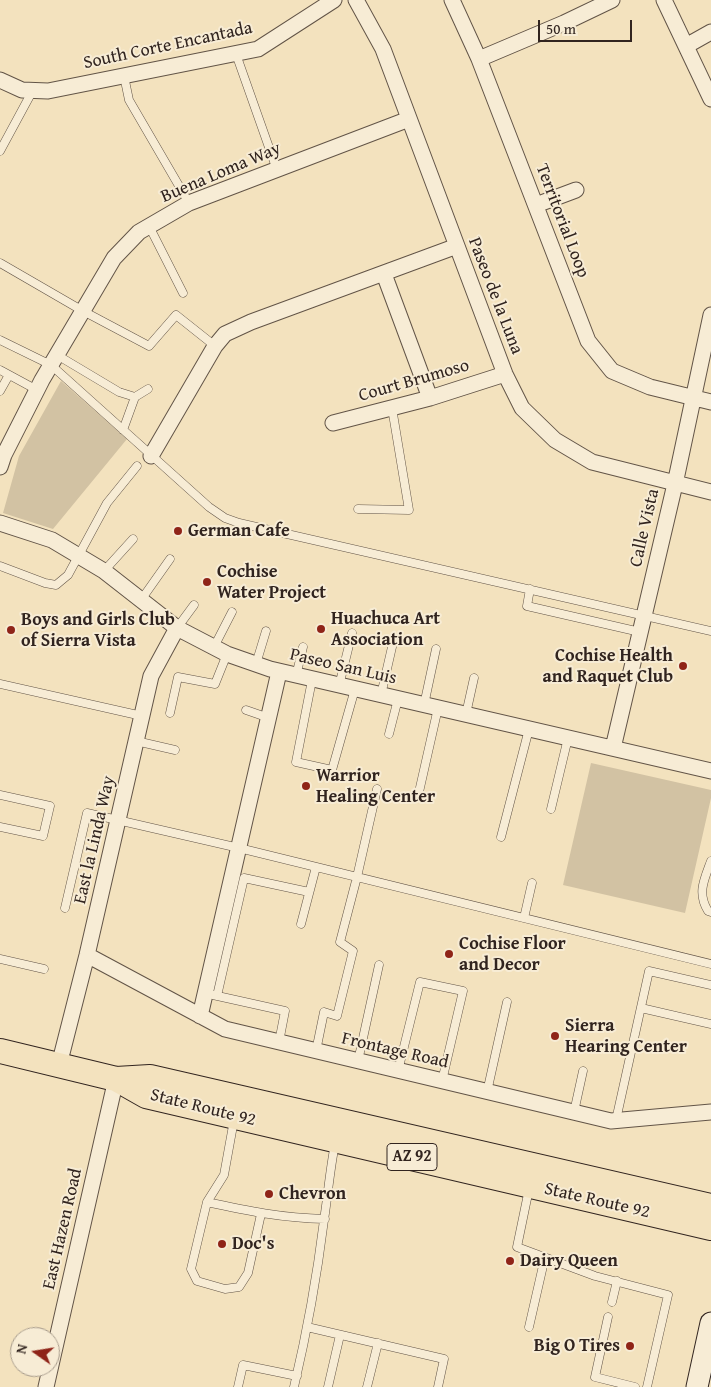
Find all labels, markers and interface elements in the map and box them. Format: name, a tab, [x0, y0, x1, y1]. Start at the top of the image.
scale bar	[541, 10, 635, 42]
street label: South Corte Encantada	[82, 18, 254, 74]
text: 50 m	[546, 18, 576, 39]
street label: Buena Loma Way	[158, 138, 284, 208]
street label: Territorial Loop	[530, 161, 594, 281]
street label: Paseo de la Luna	[463, 234, 527, 358]
street label: Court Brumoso	[356, 355, 472, 407]
street label: Calle Vista	[626, 487, 664, 569]
place label: German Cafe	[188, 520, 290, 542]
marker: German Cafe	[172, 525, 184, 537]
place label: Cochise Water Project	[217, 561, 326, 604]
marker: Cochise Water Project	[201, 576, 213, 588]
place label: Huachuca Art Association	[331, 608, 440, 650]
place label: Boys and Girls Club of Sierra Vista	[21, 609, 175, 652]
marker: Huachuca Art Association	[315, 623, 327, 635]
marker: Boys and Girls Club of Sierra Vista	[5, 624, 17, 636]
street label: Paseo San Luis	[287, 644, 399, 690]
place label: Cochise Health and Raquet Club	[543, 645, 673, 688]
marker: Cochise Health and Raquet Club	[677, 660, 689, 672]
place label: Warrior Healing Center	[316, 765, 435, 808]
street label: East la Linda Way	[70, 774, 120, 906]
marker: Warrior Healing Center	[300, 780, 312, 792]
place label: Cochise Floor and Decor	[459, 933, 566, 976]
marker: Cochise Floor and Decor	[443, 948, 455, 960]
place label: Sierra Hearing Center	[565, 1015, 687, 1058]
street label: Frontage Road	[339, 1028, 451, 1074]
marker: Sierra Hearing Center	[549, 1030, 561, 1042]
street label: State Route 92	[148, 1084, 258, 1132]
road number: AZ 92	[387, 1144, 437, 1170]
street label: East Hazen Road	[39, 1166, 87, 1292]
street label: State Route 92	[542, 1178, 652, 1224]
place label: Chevron	[279, 1183, 346, 1205]
marker: Chevron	[263, 1188, 275, 1200]
place label: Doc's	[232, 1233, 274, 1255]
marker: Doc's	[216, 1238, 228, 1250]
place label: Dairy Queen	[520, 1250, 618, 1272]
marker: Dairy Queen	[504, 1255, 516, 1267]
north arrow	[10, 1327, 60, 1377]
place label: Big O Tires	[534, 1335, 620, 1357]
marker: Big O Tires	[624, 1340, 636, 1352]
text: N	[11, 1342, 32, 1356]

